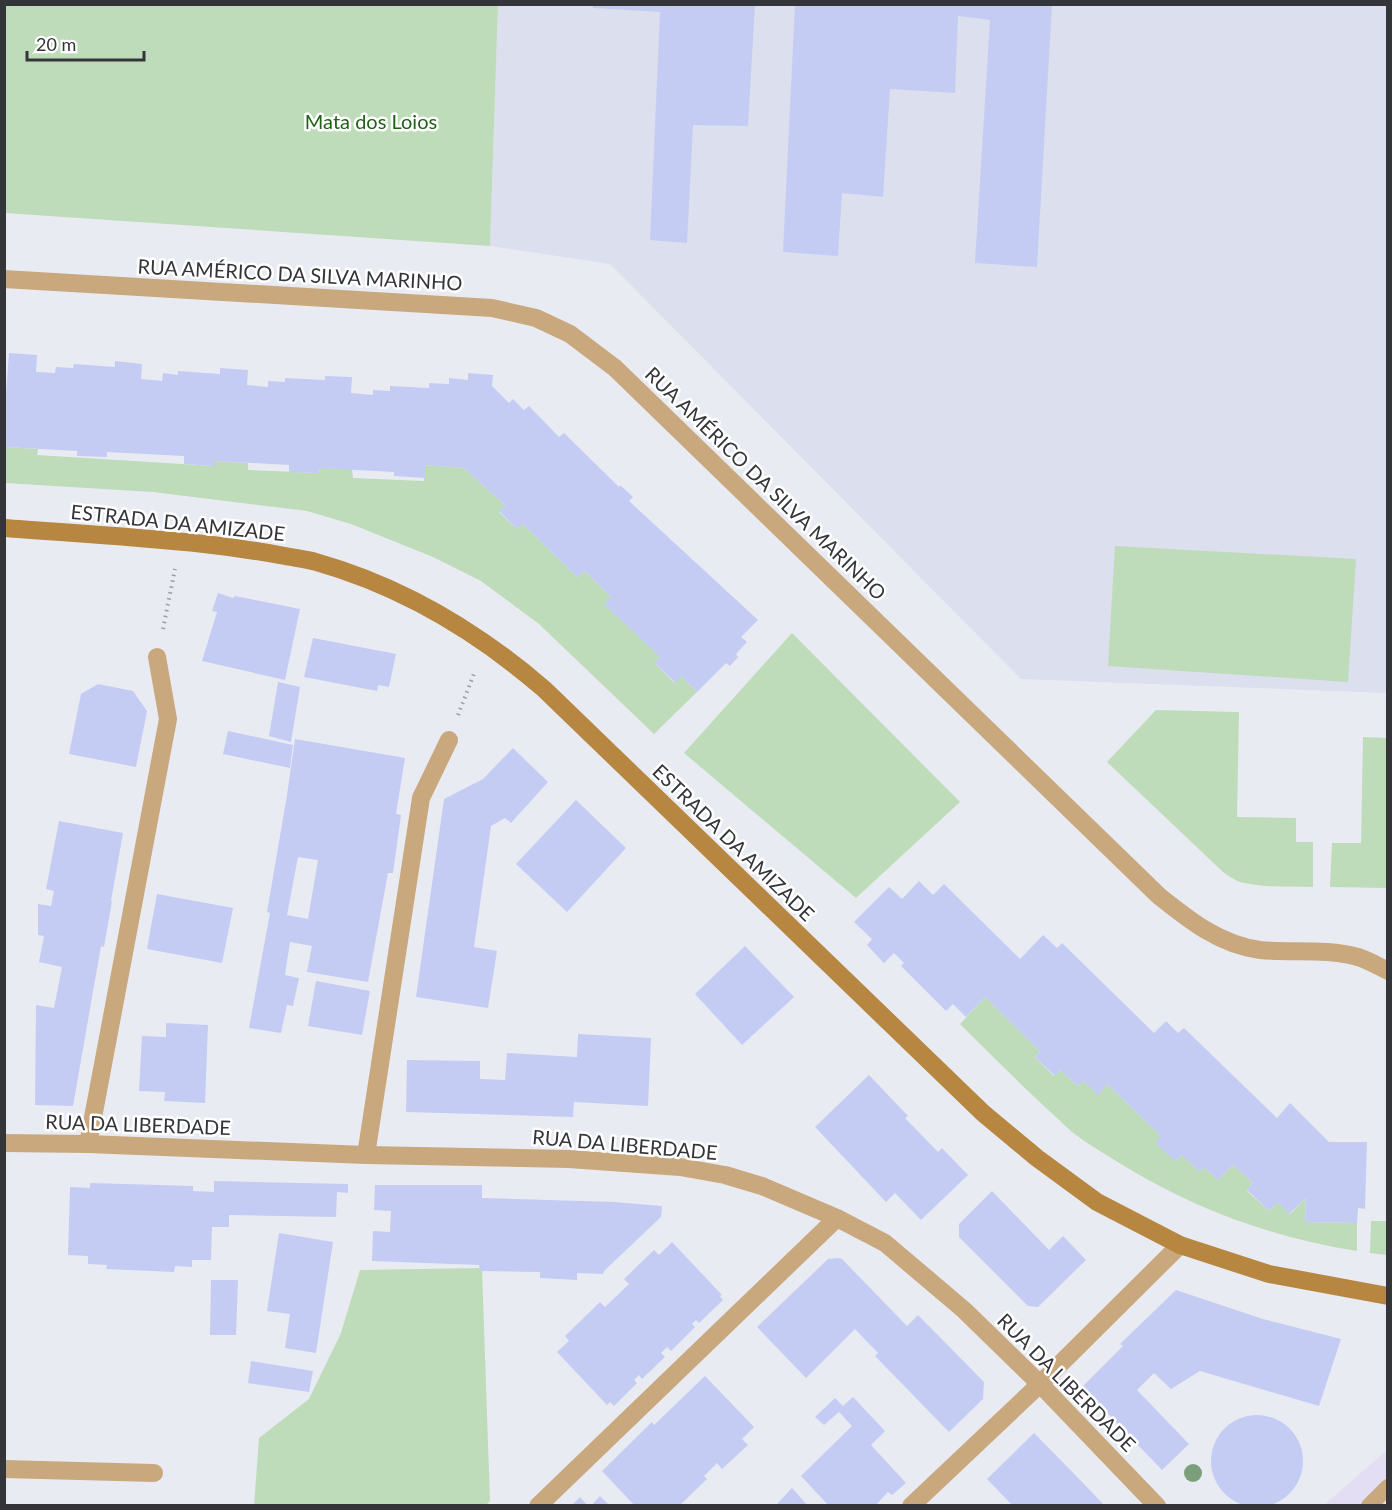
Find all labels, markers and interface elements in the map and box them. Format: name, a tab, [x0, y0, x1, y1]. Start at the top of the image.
scale bar	[27, 24, 144, 62]
text: 20 m	[36, 33, 76, 55]
park label: Mata dos Loios	[305, 109, 437, 133]
street label: RUA AMÉRICO DA SILVA MARINHO	[137, 254, 463, 294]
street label: RUA AMÉRICO DA SILVA MARINHO	[641, 361, 891, 605]
street label: ESTRADA DA AMIZADE	[70, 499, 286, 545]
street label: ESTRADA DA AMIZADE	[648, 759, 820, 925]
street label: RUA DA LIBERDADE	[45, 1109, 231, 1139]
street label: RUA DA LIBERDADE	[531, 1124, 719, 1164]
street label: RUA DA LIBERDADE	[993, 1308, 1141, 1456]

